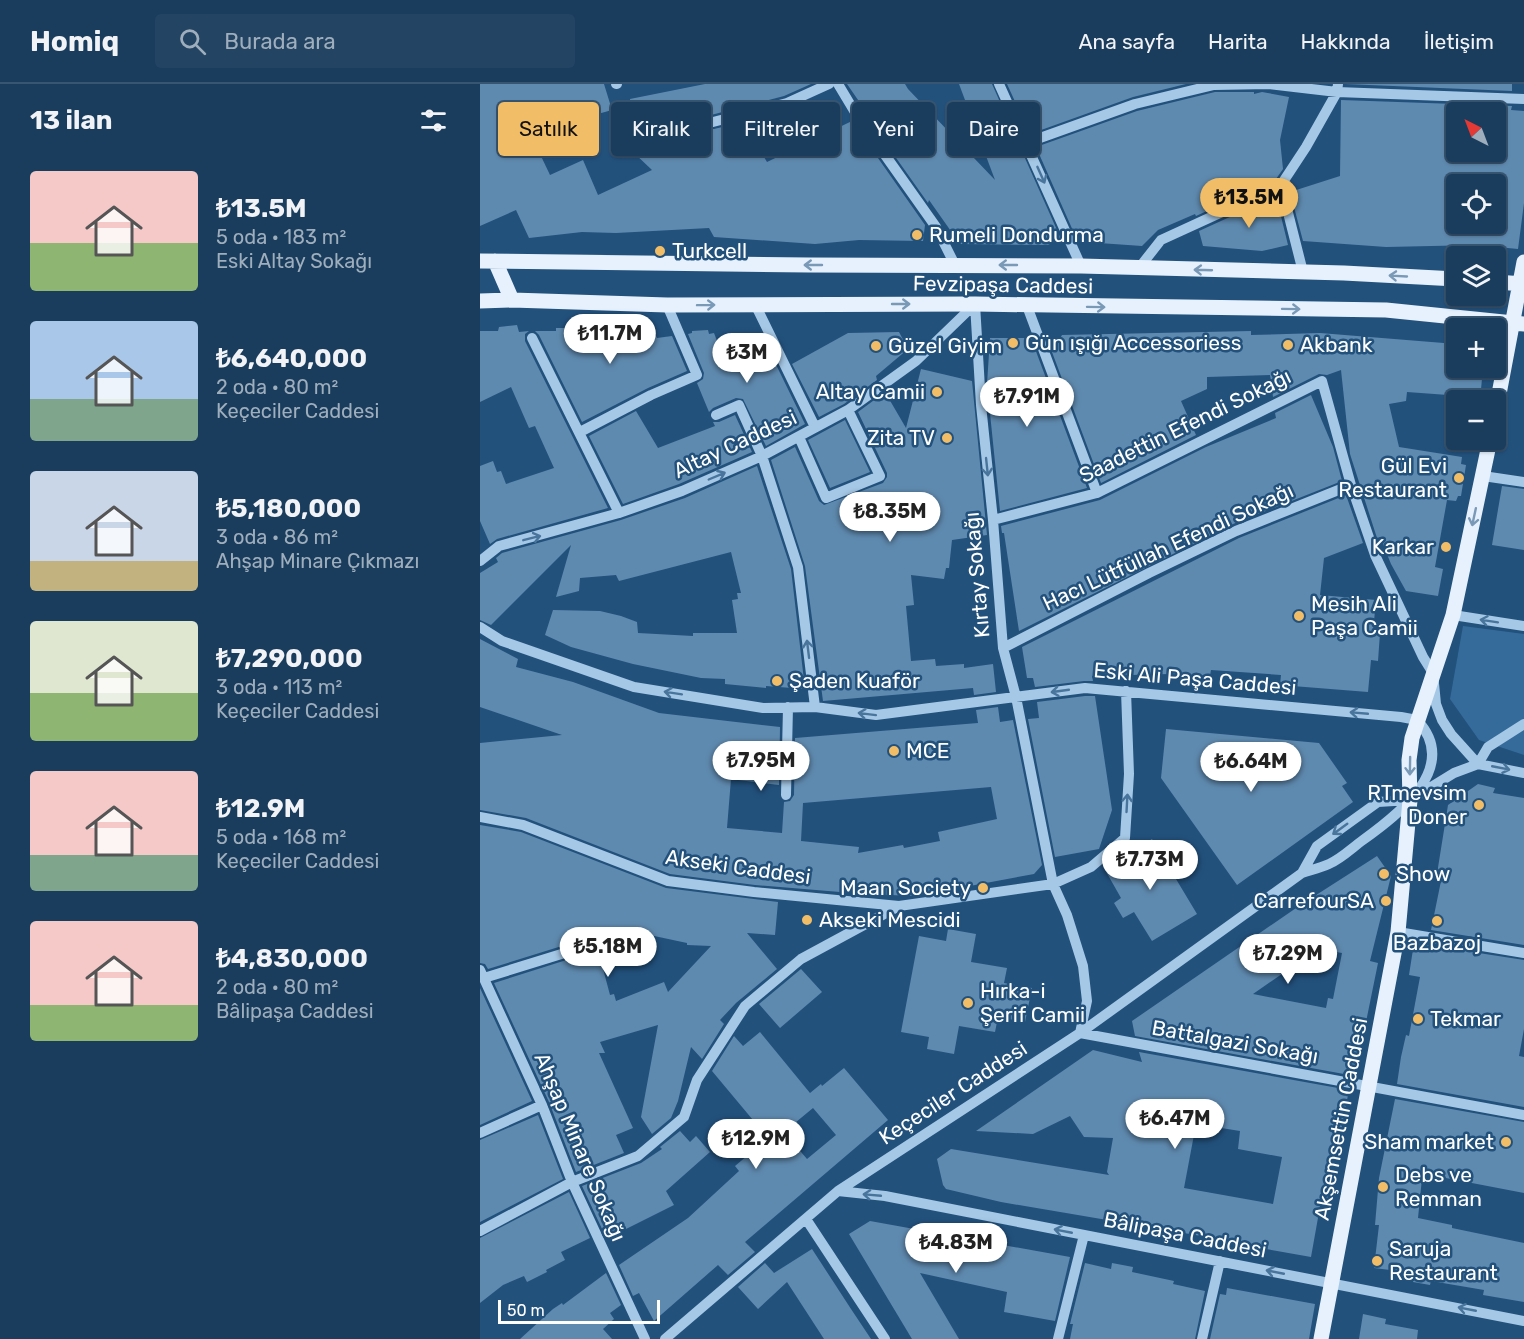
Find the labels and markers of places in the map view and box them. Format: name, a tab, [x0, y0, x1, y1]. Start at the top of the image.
pin: ₺13.5M	[1200, 178, 1298, 229]
place label: Rumeli Dondurma	[929, 222, 1104, 247]
marker: Rumeli Dondurma	[910, 228, 924, 242]
place label: Turkcell	[672, 238, 747, 263]
marker: Turkcell	[653, 244, 667, 258]
pin: ₺11.7M	[561, 314, 659, 365]
place label: Gün ışığı Accessoriess	[1025, 330, 1242, 355]
place label: Akbank	[1300, 332, 1373, 357]
pin: ₺3M	[718, 333, 776, 384]
place label: Güzel Giyim	[888, 333, 1002, 358]
marker: Gün ışığı Accessoriess	[1006, 336, 1020, 350]
marker: Akbank	[1281, 338, 1295, 352]
marker: Güzel Giyim	[869, 339, 883, 353]
pin: ₺7.91M	[978, 377, 1076, 428]
place label: Altay Camii	[816, 379, 925, 404]
marker: Altay Camii	[930, 385, 944, 399]
place label: Zita TV	[867, 425, 935, 450]
marker: Zita TV	[940, 431, 954, 445]
place label: Gül Evi Restaurant	[1338, 453, 1447, 502]
marker: Gül Evi Restaurant	[1452, 471, 1466, 485]
pin: ₺8.35M	[841, 492, 939, 543]
place label: Karkar	[1372, 534, 1434, 559]
marker: Karkar	[1439, 540, 1453, 554]
place label: Mesih Ali Paşa Camii	[1311, 591, 1418, 640]
marker: Mesih Ali Paşa Camii	[1292, 609, 1306, 623]
place label: Şaden Kuaför	[789, 668, 920, 693]
marker: Şaden Kuaför	[770, 674, 784, 688]
place label: MCE	[906, 738, 949, 763]
pin: ₺7.95M	[712, 741, 810, 792]
pin: ₺6.64M	[1202, 742, 1300, 793]
marker: MCE	[887, 744, 901, 758]
place label: RTmevsim Doner	[1367, 780, 1467, 829]
marker: RTmevsim Doner	[1472, 798, 1486, 812]
pin: ₺7.73M	[1101, 840, 1199, 891]
place label: Show	[1396, 861, 1451, 886]
marker: Show	[1377, 867, 1391, 881]
place label: Maan Society	[840, 875, 971, 900]
marker: Maan Society	[976, 881, 990, 895]
place label: CarrefourSA	[1254, 888, 1374, 913]
marker: CarrefourSA	[1379, 894, 1393, 908]
place label: Akseki Mescidi	[819, 907, 961, 932]
marker: Akseki Mescidi	[800, 913, 814, 927]
marker: Bazbazoj	[1430, 914, 1444, 928]
pin: ₺5.18M	[559, 927, 657, 978]
place label: Bazbazoj	[1393, 930, 1481, 955]
pin: ₺7.29M	[1239, 934, 1337, 985]
place label: Hırka-i Şerif Camii	[980, 978, 1085, 1027]
marker: Hırka-i Şerif Camii	[961, 996, 975, 1010]
place label: Tekmar	[1430, 1006, 1501, 1031]
marker: Tekmar	[1411, 1012, 1425, 1026]
pin: ₺6.47M	[1126, 1099, 1224, 1150]
pin: ₺12.9M	[707, 1119, 805, 1170]
place label: Sham market	[1364, 1129, 1494, 1154]
marker: Sham market	[1499, 1135, 1513, 1149]
place label: Debs ve Remman	[1395, 1162, 1482, 1211]
marker: Debs ve Remman	[1376, 1180, 1390, 1194]
pin: ₺4.83M	[907, 1223, 1005, 1274]
place label: Saruja Restaurant	[1389, 1236, 1498, 1285]
marker: Saruja Restaurant	[1370, 1254, 1384, 1268]

